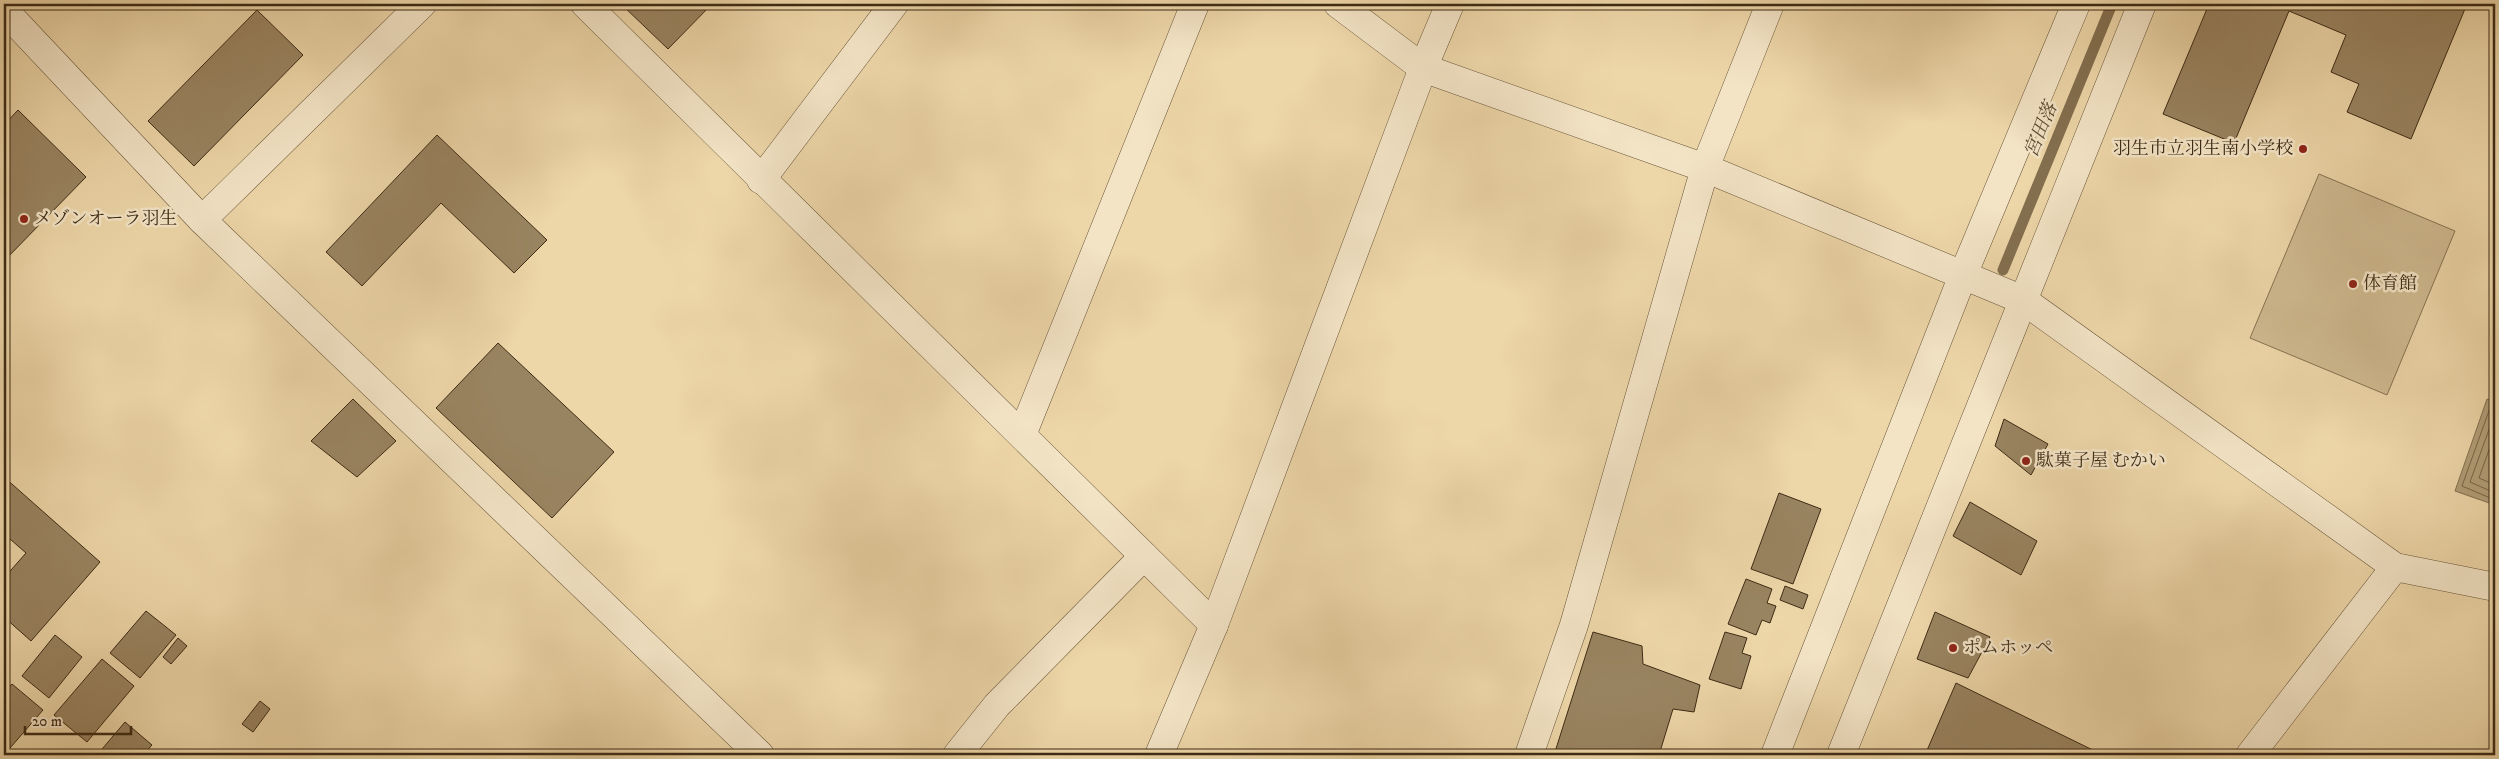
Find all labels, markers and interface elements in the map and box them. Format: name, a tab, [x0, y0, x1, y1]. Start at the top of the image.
water label: 宮田落	[2020, 96, 2063, 161]
place label: 羽生市立羽生南小学校	[2113, 138, 2293, 160]
marker: 羽生市立羽生南小学校	[2297, 143, 2309, 155]
place label: メゾンオーラ羽生	[34, 208, 177, 230]
marker: メゾンオーラ羽生	[18, 213, 30, 225]
place label: 体育館	[2363, 273, 2417, 295]
marker: 体育館	[2347, 278, 2359, 290]
place label: 駄菓子屋 むかい	[2036, 450, 2166, 472]
marker: 駄菓子屋 むかい	[2020, 455, 2032, 467]
place label: ポムホッペ	[1963, 637, 2053, 659]
marker: ポムホッペ	[1947, 642, 1959, 654]
scale bar	[25, 704, 131, 736]
text: 20 m	[32, 712, 62, 731]

